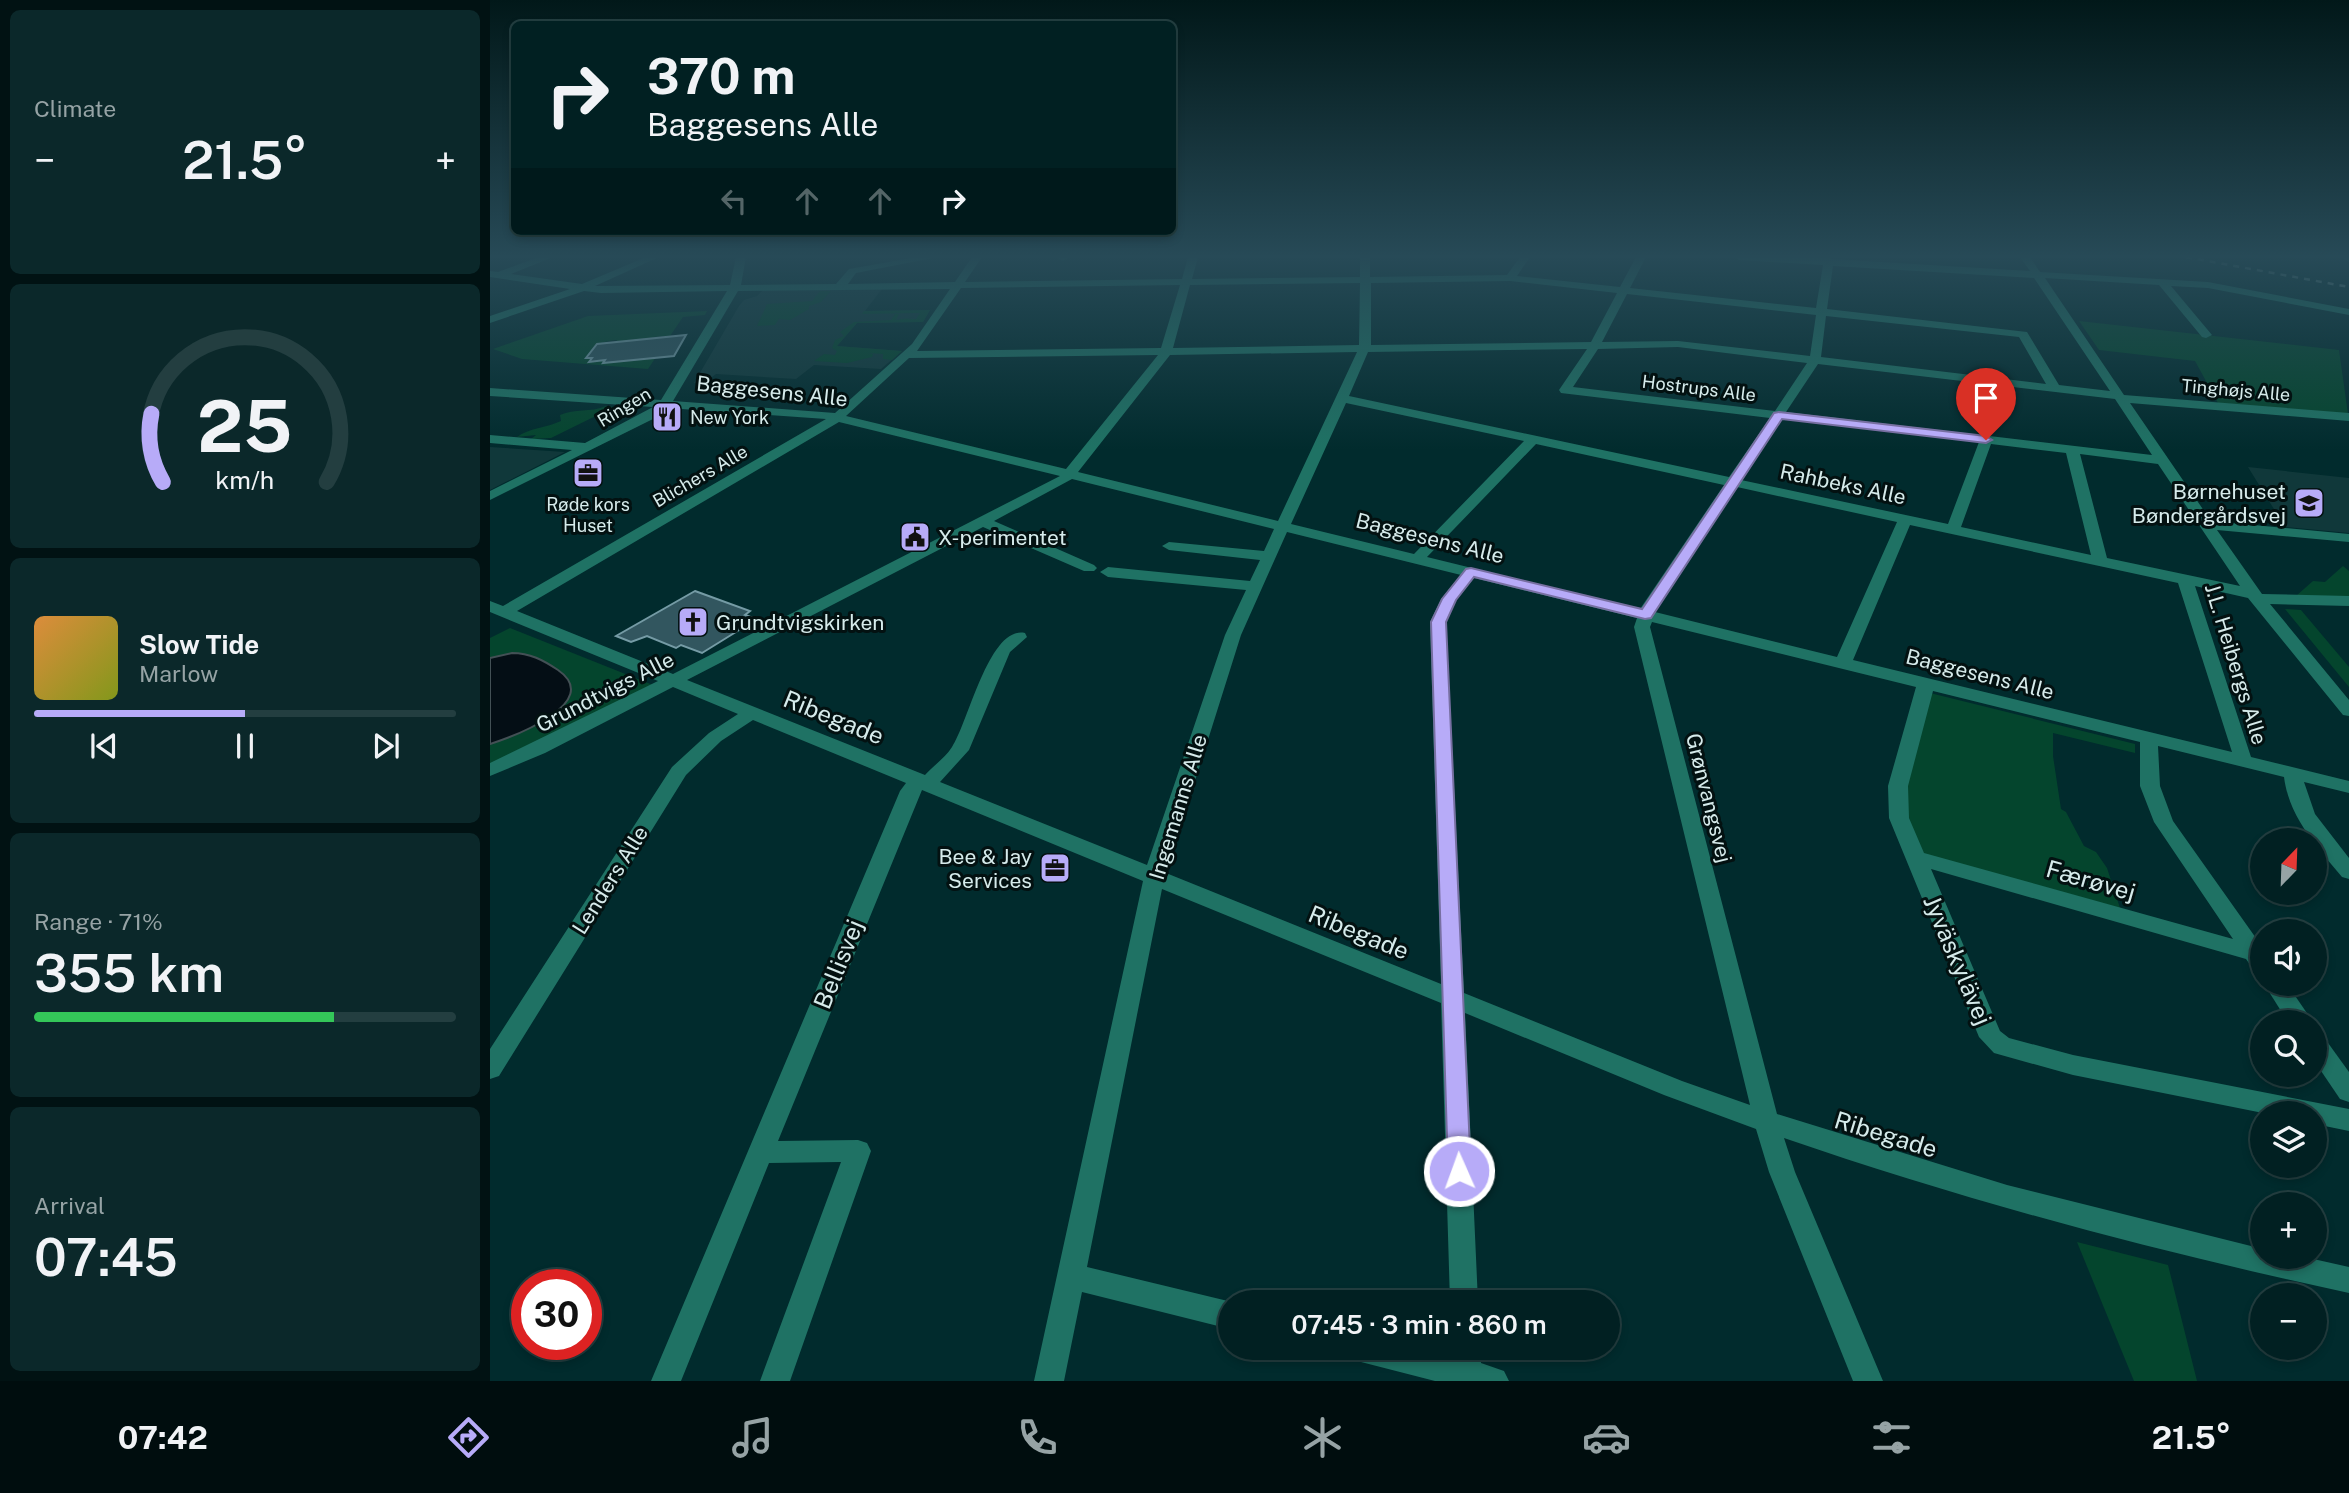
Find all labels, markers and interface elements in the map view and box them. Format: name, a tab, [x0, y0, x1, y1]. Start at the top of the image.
text: 370 m	[647, 47, 796, 105]
icon: right	[532, 49, 623, 140]
text: Climate	[34, 95, 116, 122]
text: Baggesens Alle	[647, 106, 879, 143]
text: 21.5°	[182, 130, 308, 191]
text: −	[34, 138, 55, 183]
text: +	[435, 138, 456, 183]
icon: left	[715, 182, 753, 220]
icon: ahead	[788, 182, 826, 220]
icon: ahead	[861, 182, 899, 220]
icon: right	[934, 182, 972, 220]
pin	[1956, 368, 2016, 440]
street label: Baggesens Alle	[695, 371, 849, 411]
street label: Hostrups Alle	[1641, 371, 1757, 405]
street label: Tinghøjs Alle	[2181, 375, 2291, 405]
icon: arrive	[1967, 379, 2005, 417]
street label: Ringen	[594, 383, 654, 431]
text: 25	[197, 384, 293, 469]
restaurant icon: New York	[650, 400, 684, 434]
place label: New York	[690, 407, 769, 428]
street label: Blichers Alle	[649, 440, 751, 512]
office icon: Røde kors Huset	[571, 456, 605, 490]
street label: Rahbeks Alle	[1778, 458, 1908, 510]
text: km/h	[216, 465, 274, 495]
place label: Børnehuset Bøndergårdsvej	[2132, 479, 2286, 528]
school or university icon: Børnehuset Bøndergårdsvej	[2292, 486, 2326, 520]
place label: Røde kors Huset	[546, 494, 630, 536]
street label: Baggesens Alle	[1353, 507, 1507, 569]
public building icon: X-perimentet	[898, 520, 932, 554]
place label: X-perimentet	[938, 525, 1067, 550]
street label: J.L. Heibergs Alle	[2200, 580, 2272, 748]
church icon: Grundtvigskirken	[676, 605, 710, 639]
place label: Grundtvigskirken	[716, 610, 884, 635]
text: Slow Tide	[139, 629, 259, 660]
street label: Baggesens Alle	[1903, 643, 2057, 705]
street label: Grundtvigs Alle	[532, 646, 678, 738]
text: Marlow	[139, 660, 218, 687]
street label: Ribegade	[780, 684, 888, 750]
icon: previous	[85, 727, 123, 765]
icon: pause	[226, 727, 264, 765]
icon: next	[367, 727, 405, 765]
street label: Ingemanns Alle	[1144, 731, 1212, 883]
street label: Grønvangsvej	[1681, 731, 1737, 865]
street label: Lenders Alle	[567, 821, 653, 939]
north arrow	[2250, 828, 2328, 905]
map controls	[2250, 828, 2327, 1360]
place label: Bee & Jay Services	[938, 844, 1032, 893]
office icon: Bee & Jay Services	[1038, 851, 1072, 885]
street label: Færøvej	[2043, 854, 2139, 906]
street label: Jyväskylävej	[1918, 891, 1998, 1029]
street label: Ribegade	[1305, 899, 1413, 965]
text: Range · 71%	[34, 908, 163, 935]
street label: Bellisvej	[807, 915, 869, 1013]
button: sound	[2250, 919, 2327, 996]
text: 355 km	[34, 943, 224, 1004]
button: search	[2250, 1010, 2327, 1087]
button: layers	[2250, 1101, 2327, 1178]
street label: Ribegade	[1831, 1105, 1941, 1163]
position arrow	[1422, 1134, 1496, 1208]
text: Arrival	[34, 1192, 105, 1219]
button: +	[2250, 1192, 2327, 1269]
text: 07:45	[34, 1227, 178, 1288]
speed limit sign: 30	[511, 1269, 602, 1360]
button: −	[2250, 1283, 2327, 1360]
text: 07:45 · 3 min · 860 m	[1291, 1309, 1547, 1340]
icon: directions	[444, 1413, 493, 1462]
icon: music	[728, 1413, 777, 1462]
icon: phone	[1013, 1413, 1062, 1462]
icon: climate	[1298, 1413, 1347, 1462]
icon: car	[1582, 1413, 1631, 1462]
icon: filters	[1867, 1413, 1916, 1462]
text: 07:42	[118, 1419, 208, 1456]
text: 21.5°	[2152, 1419, 2231, 1456]

